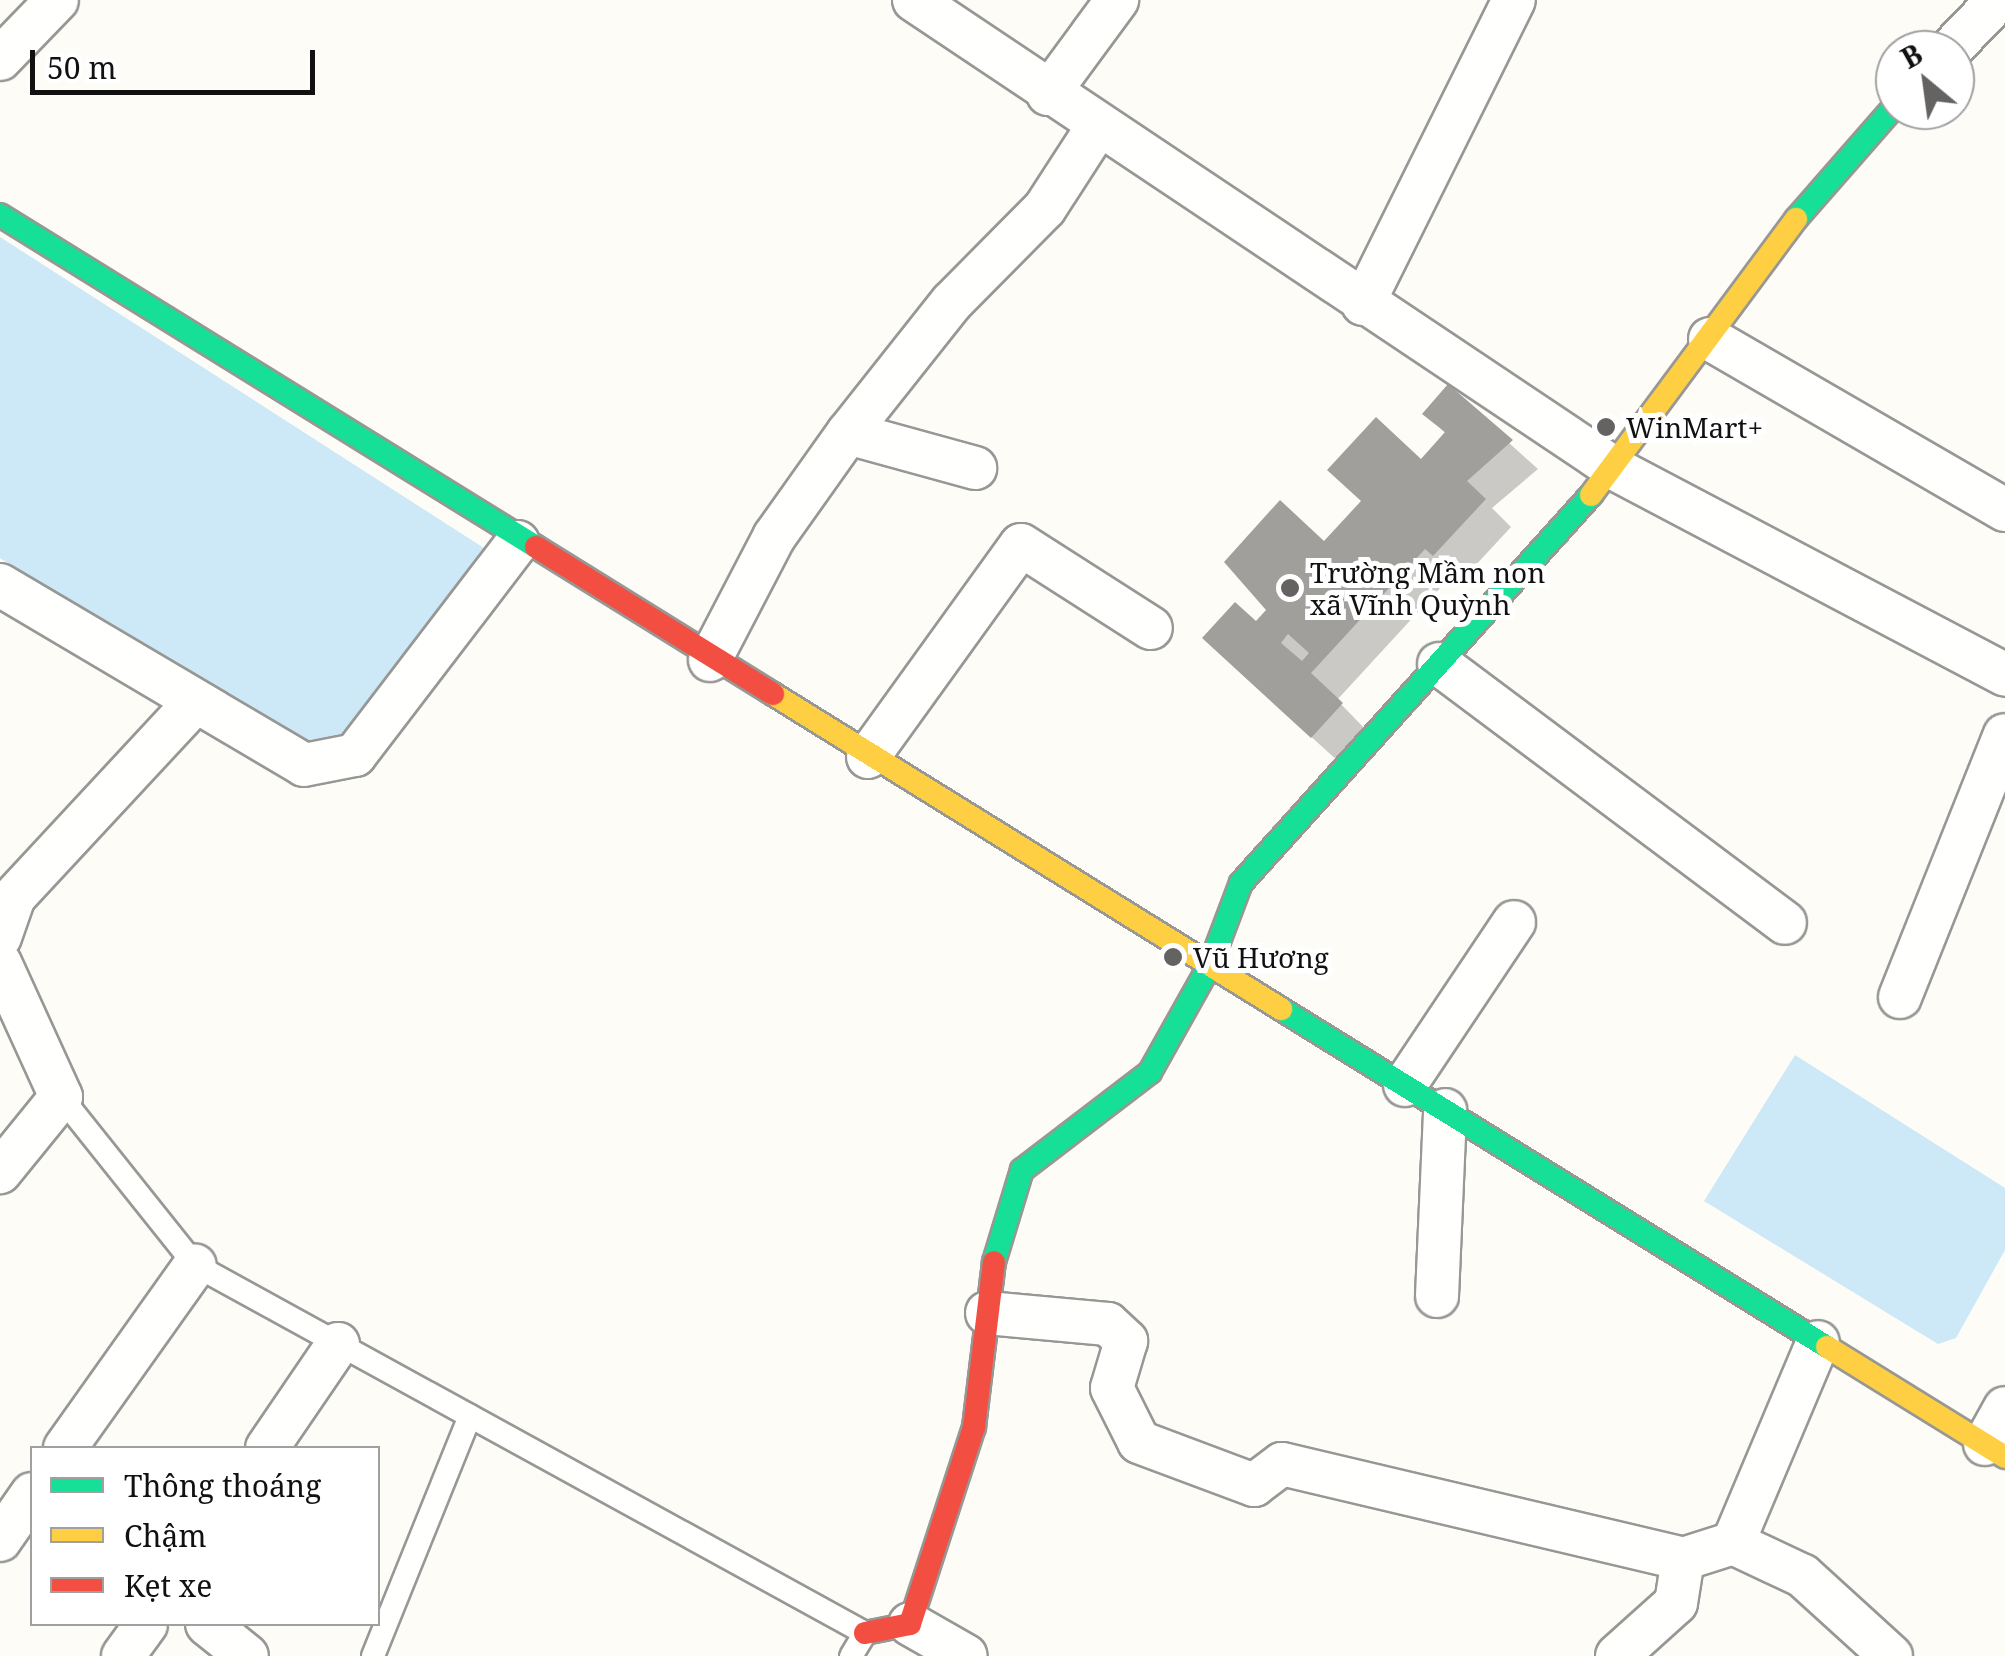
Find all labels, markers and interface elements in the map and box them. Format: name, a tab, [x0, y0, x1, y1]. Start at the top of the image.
scale bar	[35, 30, 320, 92]
north arrow	[1875, 30, 1975, 130]
text: B	[1894, 34, 1929, 77]
text: 50 m	[47, 47, 117, 88]
place label: WinMart+	[1626, 410, 1763, 444]
marker: WinMart+	[1595, 416, 1617, 438]
place label: Trường Mầm non xã Vĩnh Quỳnh	[1310, 555, 1545, 621]
marker: Trường Mầm non xã Vĩnh Quỳnh	[1279, 577, 1301, 599]
place label: Vũ Hương	[1193, 940, 1329, 974]
marker: Vũ Hương	[1162, 946, 1184, 968]
legend	[30, 1446, 380, 1626]
text: Thông thoáng	[124, 1465, 321, 1506]
text: Chậm	[124, 1515, 207, 1556]
text: Kẹt xe	[124, 1565, 212, 1606]

